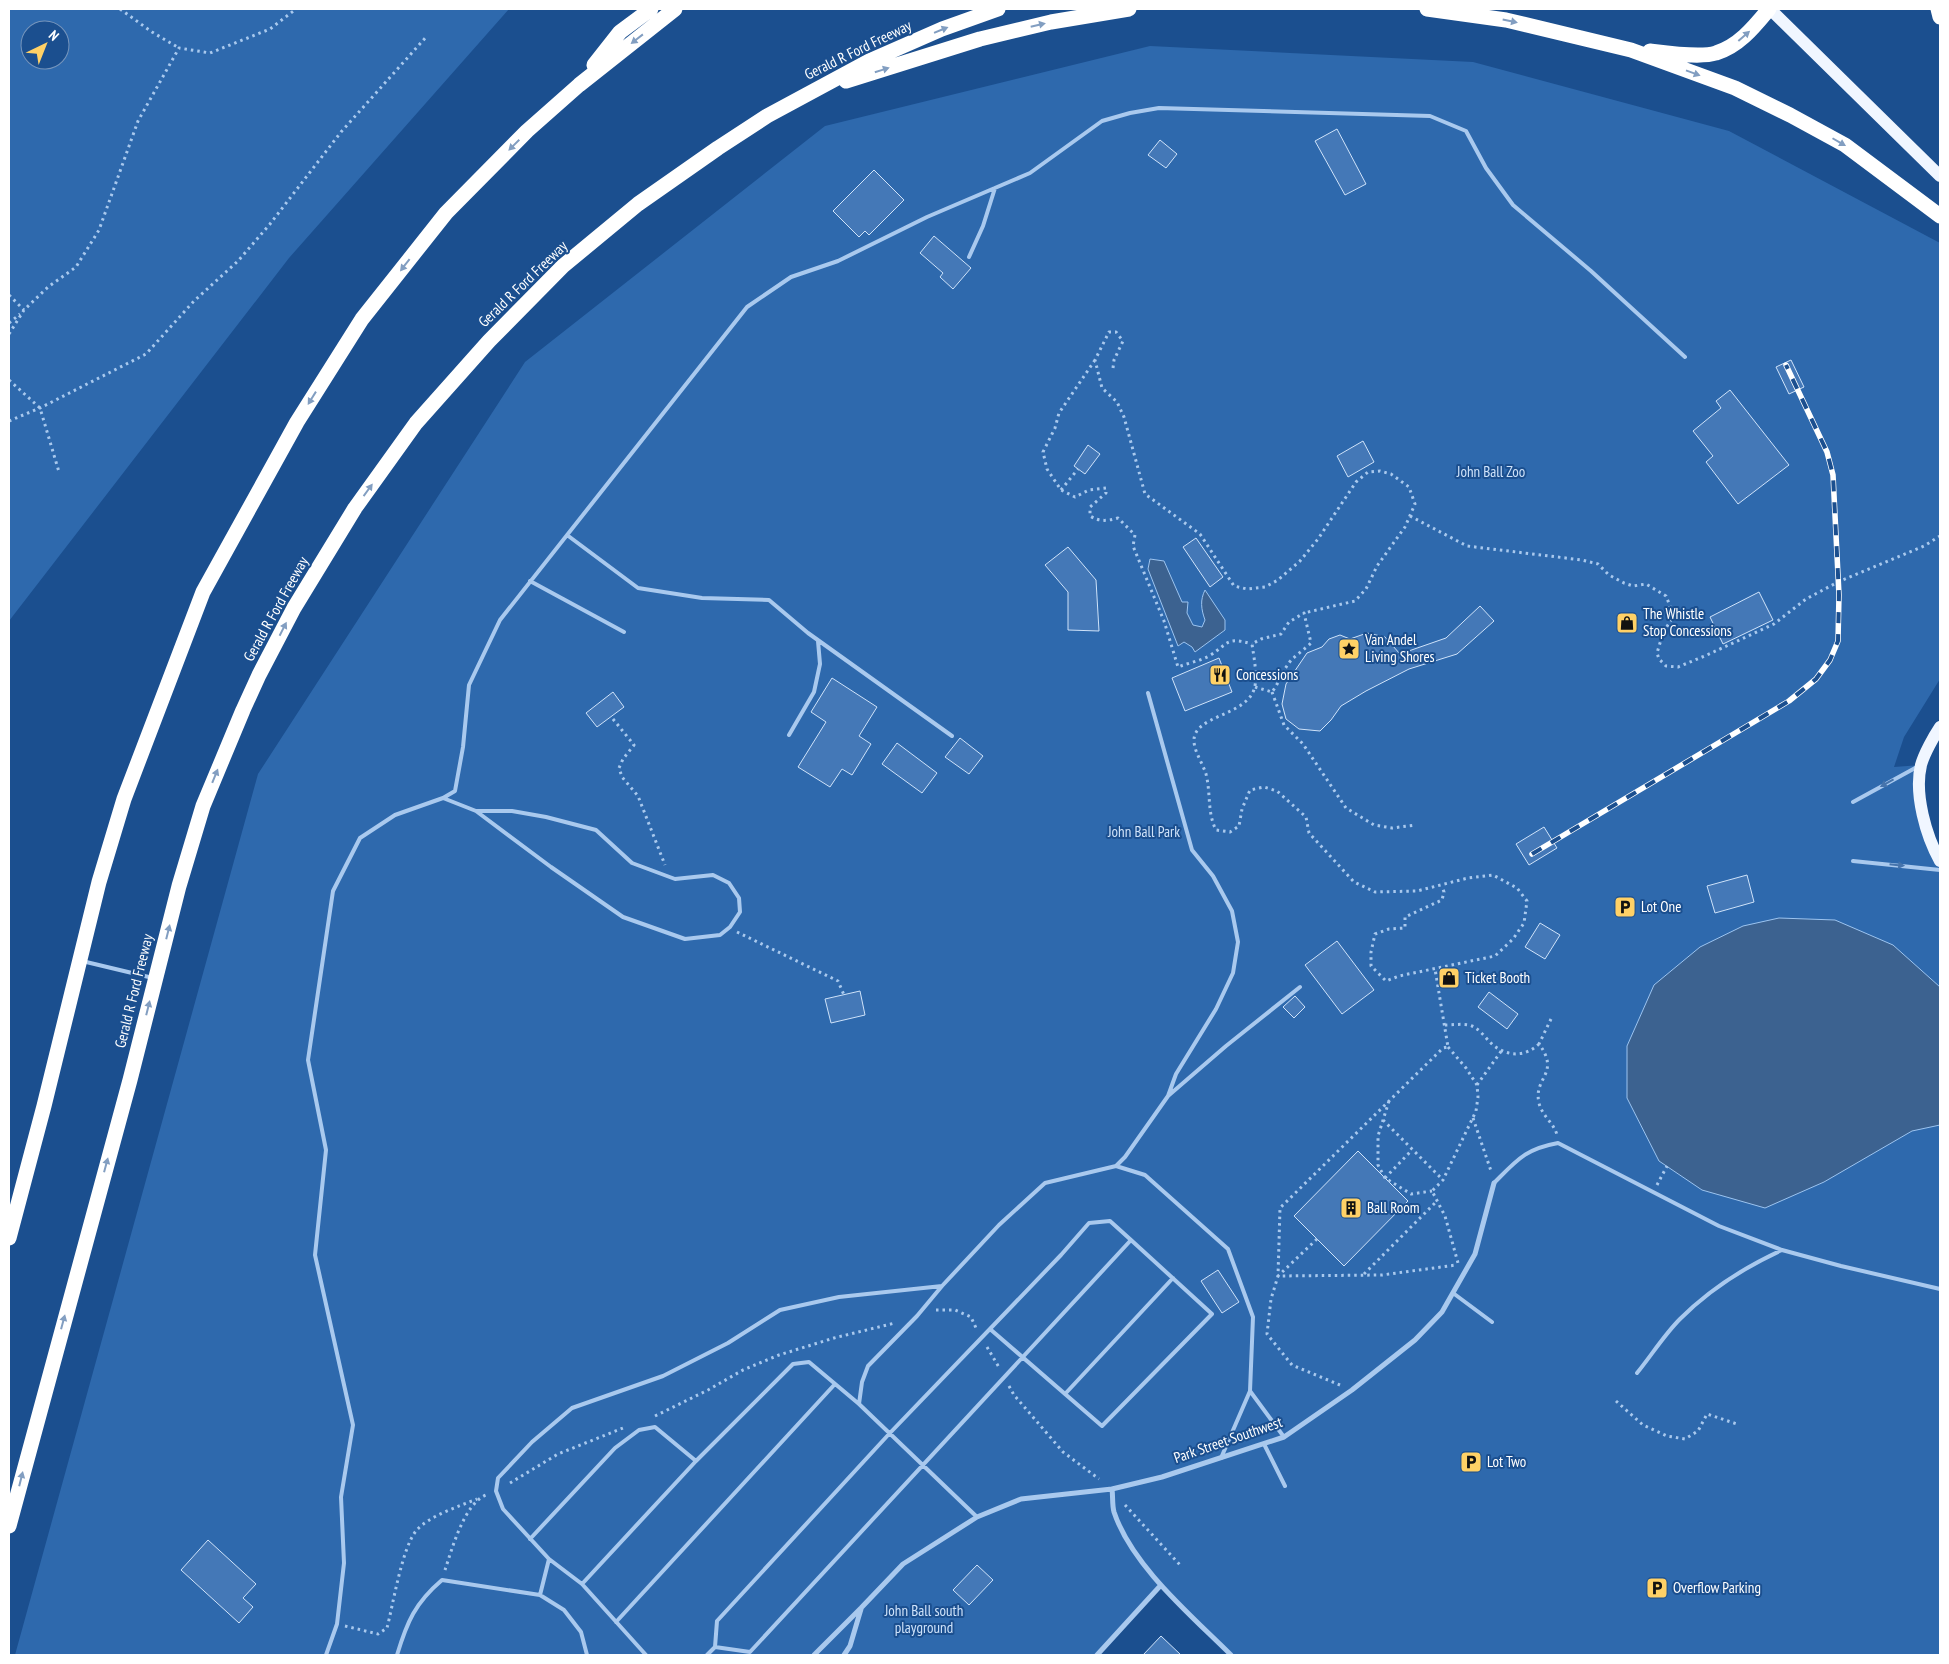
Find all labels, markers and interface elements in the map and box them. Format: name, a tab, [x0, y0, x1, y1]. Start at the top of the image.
street label: Gerald R Ford Freeway	[801, 15, 915, 84]
one-way arrow	[1503, 17, 1518, 25]
north arrow	[20, 20, 70, 70]
one-way arrow	[1030, 21, 1046, 29]
one-way arrow	[934, 25, 948, 33]
text: N	[45, 26, 63, 45]
one-way arrow	[1738, 31, 1751, 42]
one-way arrow	[630, 34, 644, 44]
one-way arrow	[874, 66, 889, 74]
one-way arrow	[1686, 69, 1701, 77]
one-way arrow	[1833, 138, 1846, 147]
one-way arrow	[508, 139, 520, 151]
street label: Gerald R Ford Freeway	[474, 236, 571, 331]
one-way arrow	[399, 258, 410, 271]
one-way arrow	[307, 392, 317, 405]
park label: John Ball Zoo	[1456, 462, 1525, 481]
one-way arrow	[363, 483, 373, 497]
street label: Gerald R Ford Freeway	[239, 553, 312, 664]
place label: The Whistle Stop Concessions	[1643, 604, 1732, 640]
shop icon: The Whistle Stop Concessions	[1615, 611, 1639, 635]
one-way arrow	[279, 622, 287, 636]
place label: Van Andel Living Shores	[1364, 630, 1435, 666]
place icon: Van Andel Living Shores	[1337, 637, 1361, 661]
restaurant icon: Concessions	[1208, 663, 1232, 687]
place label: Concessions	[1236, 665, 1298, 684]
one-way arrow	[212, 769, 220, 783]
one-way arrow	[1880, 779, 1894, 788]
park label: John Ball Park	[1107, 822, 1180, 841]
one-way arrow	[1889, 861, 1905, 869]
parking icon: Lot One	[1613, 895, 1637, 919]
place label: Lot One	[1641, 897, 1681, 916]
one-way arrow	[164, 924, 172, 939]
street label: Gerald R Ford Freeway	[110, 932, 157, 1050]
shop icon: Ticket Booth	[1437, 966, 1461, 990]
place label: Ticket Booth	[1465, 968, 1530, 987]
one-way arrow	[144, 1000, 152, 1016]
one-way arrow	[103, 1157, 111, 1172]
building icon: Ball Room	[1339, 1196, 1363, 1220]
place label: Ball Room	[1367, 1198, 1420, 1217]
one-way arrow	[60, 1314, 68, 1329]
street label: Park Street Southwest	[1171, 1412, 1285, 1467]
parking icon: Lot Two	[1459, 1450, 1483, 1474]
place label: Lot Two	[1487, 1452, 1526, 1471]
one-way arrow	[17, 1471, 25, 1486]
parking icon: Overflow Parking	[1645, 1576, 1669, 1600]
place label: Overflow Parking	[1673, 1578, 1761, 1597]
park label: John Ball south playground	[884, 1601, 963, 1637]

